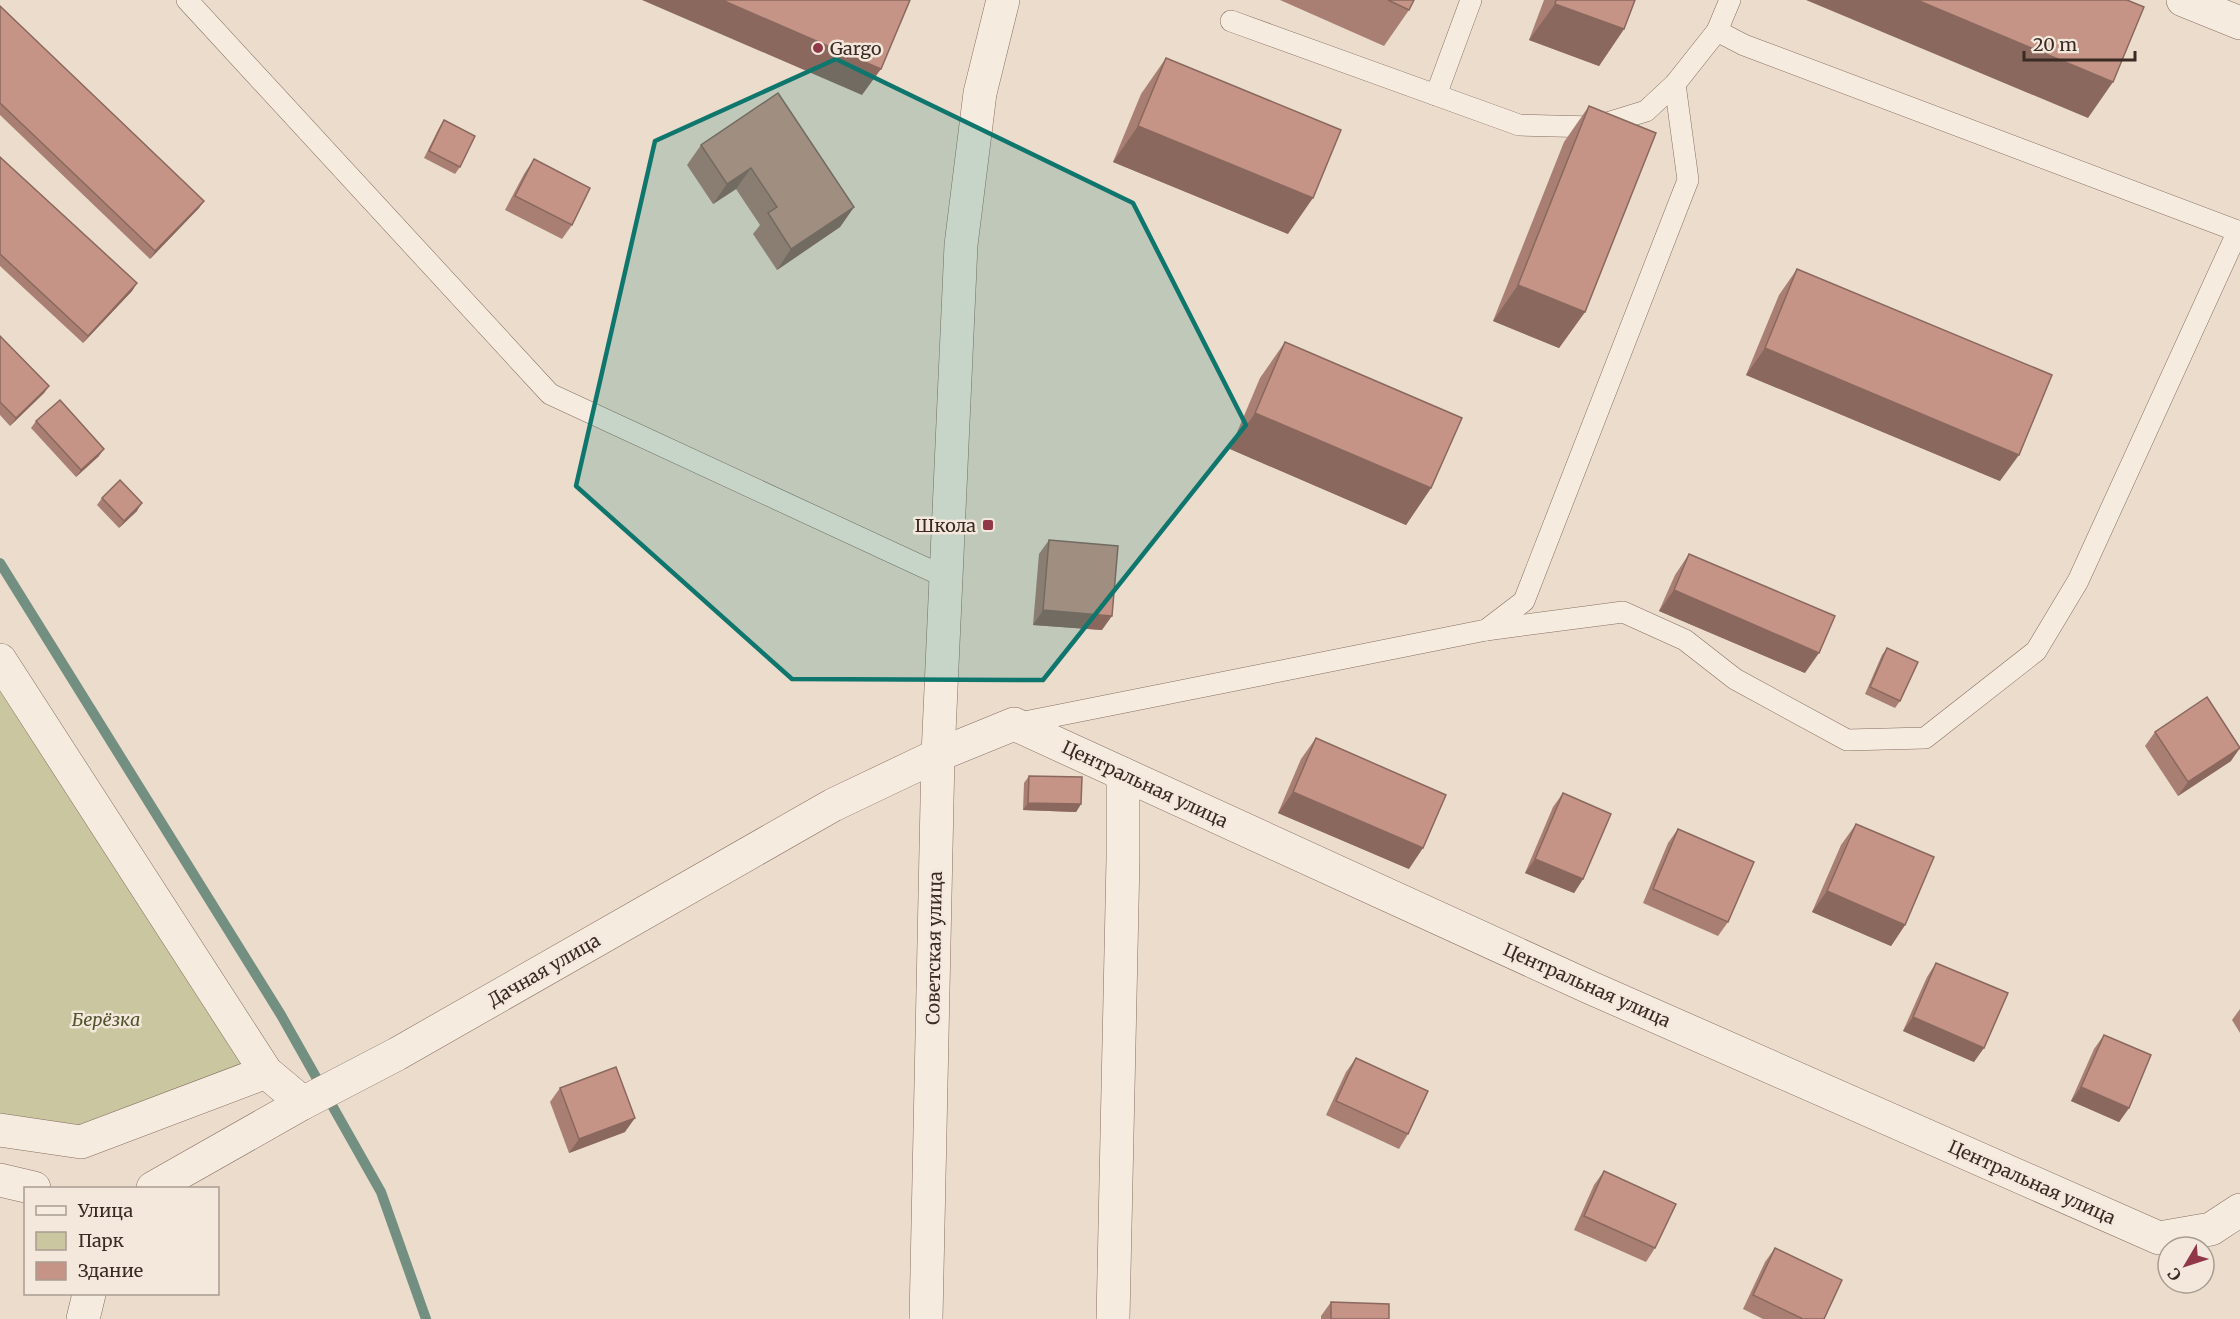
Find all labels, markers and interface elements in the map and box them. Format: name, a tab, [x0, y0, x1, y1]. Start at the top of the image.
scale bar	[2024, 24, 2135, 62]
text: 20 m	[2033, 33, 2077, 56]
place label: Gargo	[830, 37, 882, 60]
marker: Gargo	[811, 41, 825, 55]
place label: Школа	[915, 514, 976, 537]
marker: Школа	[981, 518, 995, 532]
street label: Центральная улица	[1058, 735, 1232, 833]
street label: Советская улица	[921, 871, 947, 1025]
street label: Дачная улица	[484, 928, 604, 1011]
street label: Центральная улица	[1500, 938, 1674, 1032]
park label: Берёзка	[72, 1008, 140, 1031]
street label: Центральная улица	[1945, 1135, 2119, 1229]
legend	[24, 1187, 219, 1295]
text: Улица	[77, 1199, 133, 1222]
text: Парк	[78, 1229, 124, 1252]
north arrow	[2156, 1235, 2216, 1295]
text: Здание	[78, 1259, 143, 1282]
text: С	[2163, 1264, 2185, 1285]

